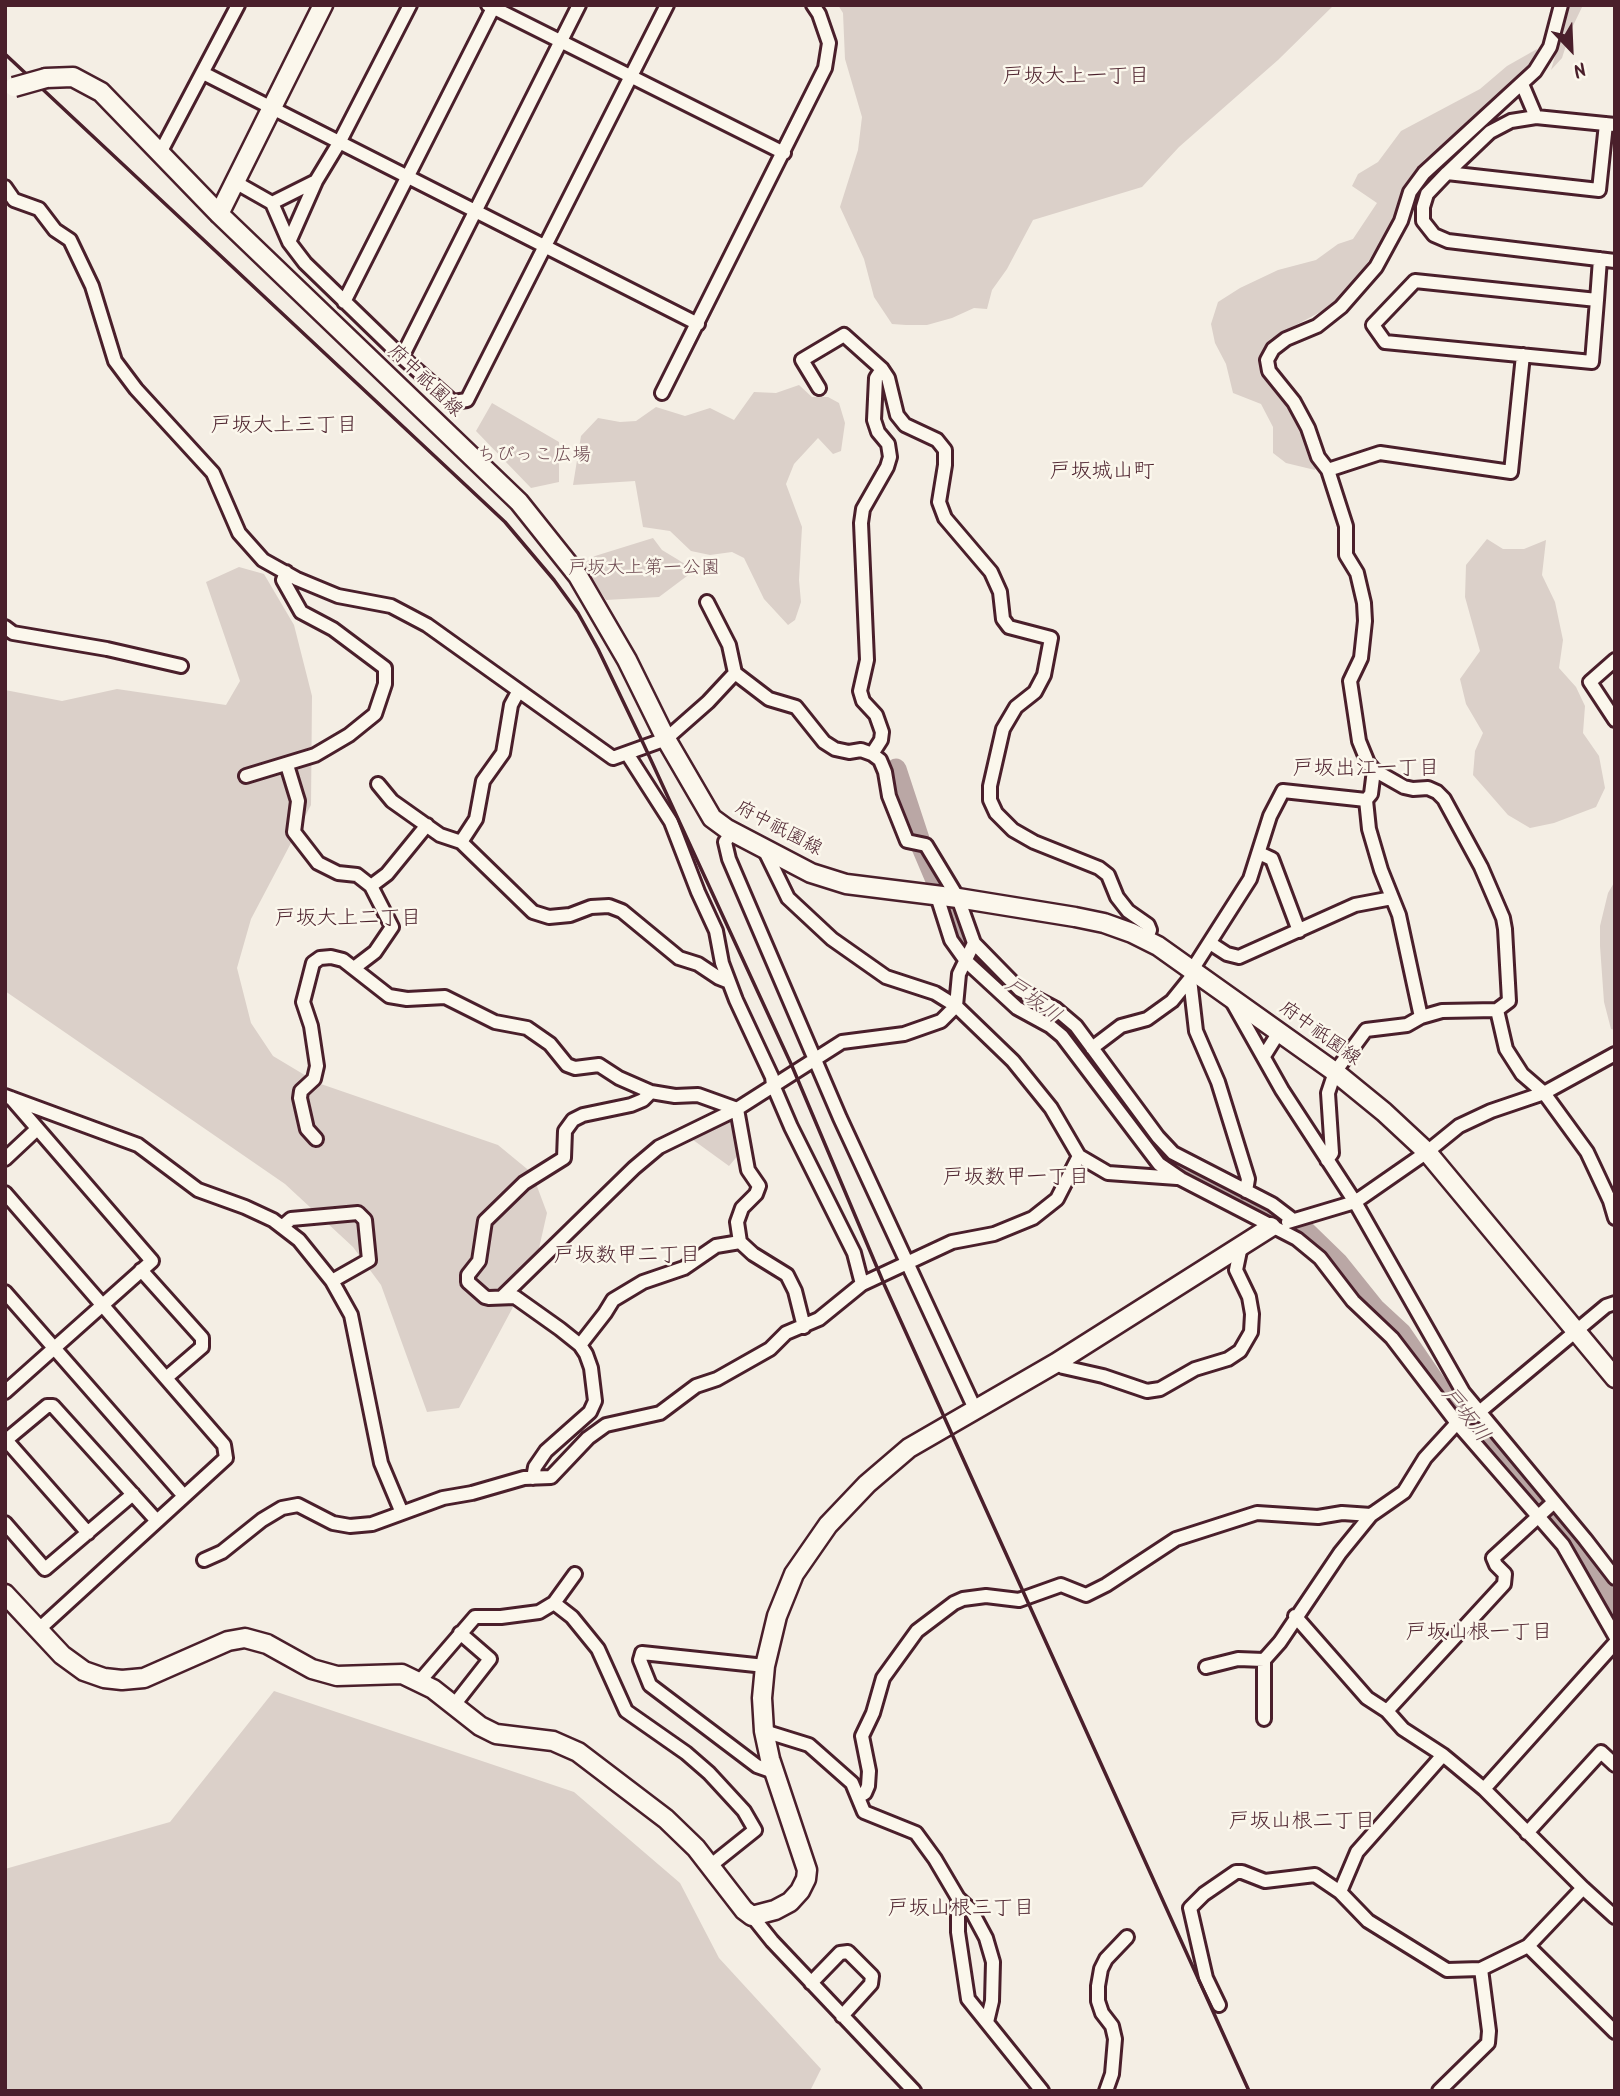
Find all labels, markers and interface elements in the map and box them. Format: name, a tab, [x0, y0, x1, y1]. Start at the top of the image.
north arrow	[1536, 14, 1606, 84]
text: N	[1568, 52, 1591, 84]
district label: 戸坂大上一丁目	[1003, 65, 1149, 91]
street label: 府中祇園線	[382, 341, 466, 423]
district label: 戸坂大上三丁目	[211, 414, 357, 440]
park label: ちびっこ広場	[477, 446, 591, 468]
district label: 戸坂城山町	[1050, 460, 1154, 486]
park label: 戸坂大上第一公園	[568, 559, 720, 581]
district label: 戸坂出江一丁目	[1293, 757, 1439, 783]
street label: 府中祇園線	[731, 798, 825, 862]
district label: 戸坂大上二丁目	[275, 907, 421, 933]
water label: 戸坂川	[999, 973, 1065, 1031]
street label: 府中祇園線	[1274, 998, 1364, 1072]
district label: 戸坂数甲一丁目	[943, 1166, 1089, 1192]
district label: 戸坂数甲二丁目	[554, 1244, 700, 1270]
water label: 戸坂川	[1435, 1383, 1493, 1449]
district label: 戸坂山根一丁目	[1406, 1621, 1552, 1647]
district label: 戸坂山根二丁目	[1229, 1810, 1375, 1836]
district label: 戸坂山根三丁目	[888, 1897, 1034, 1923]

